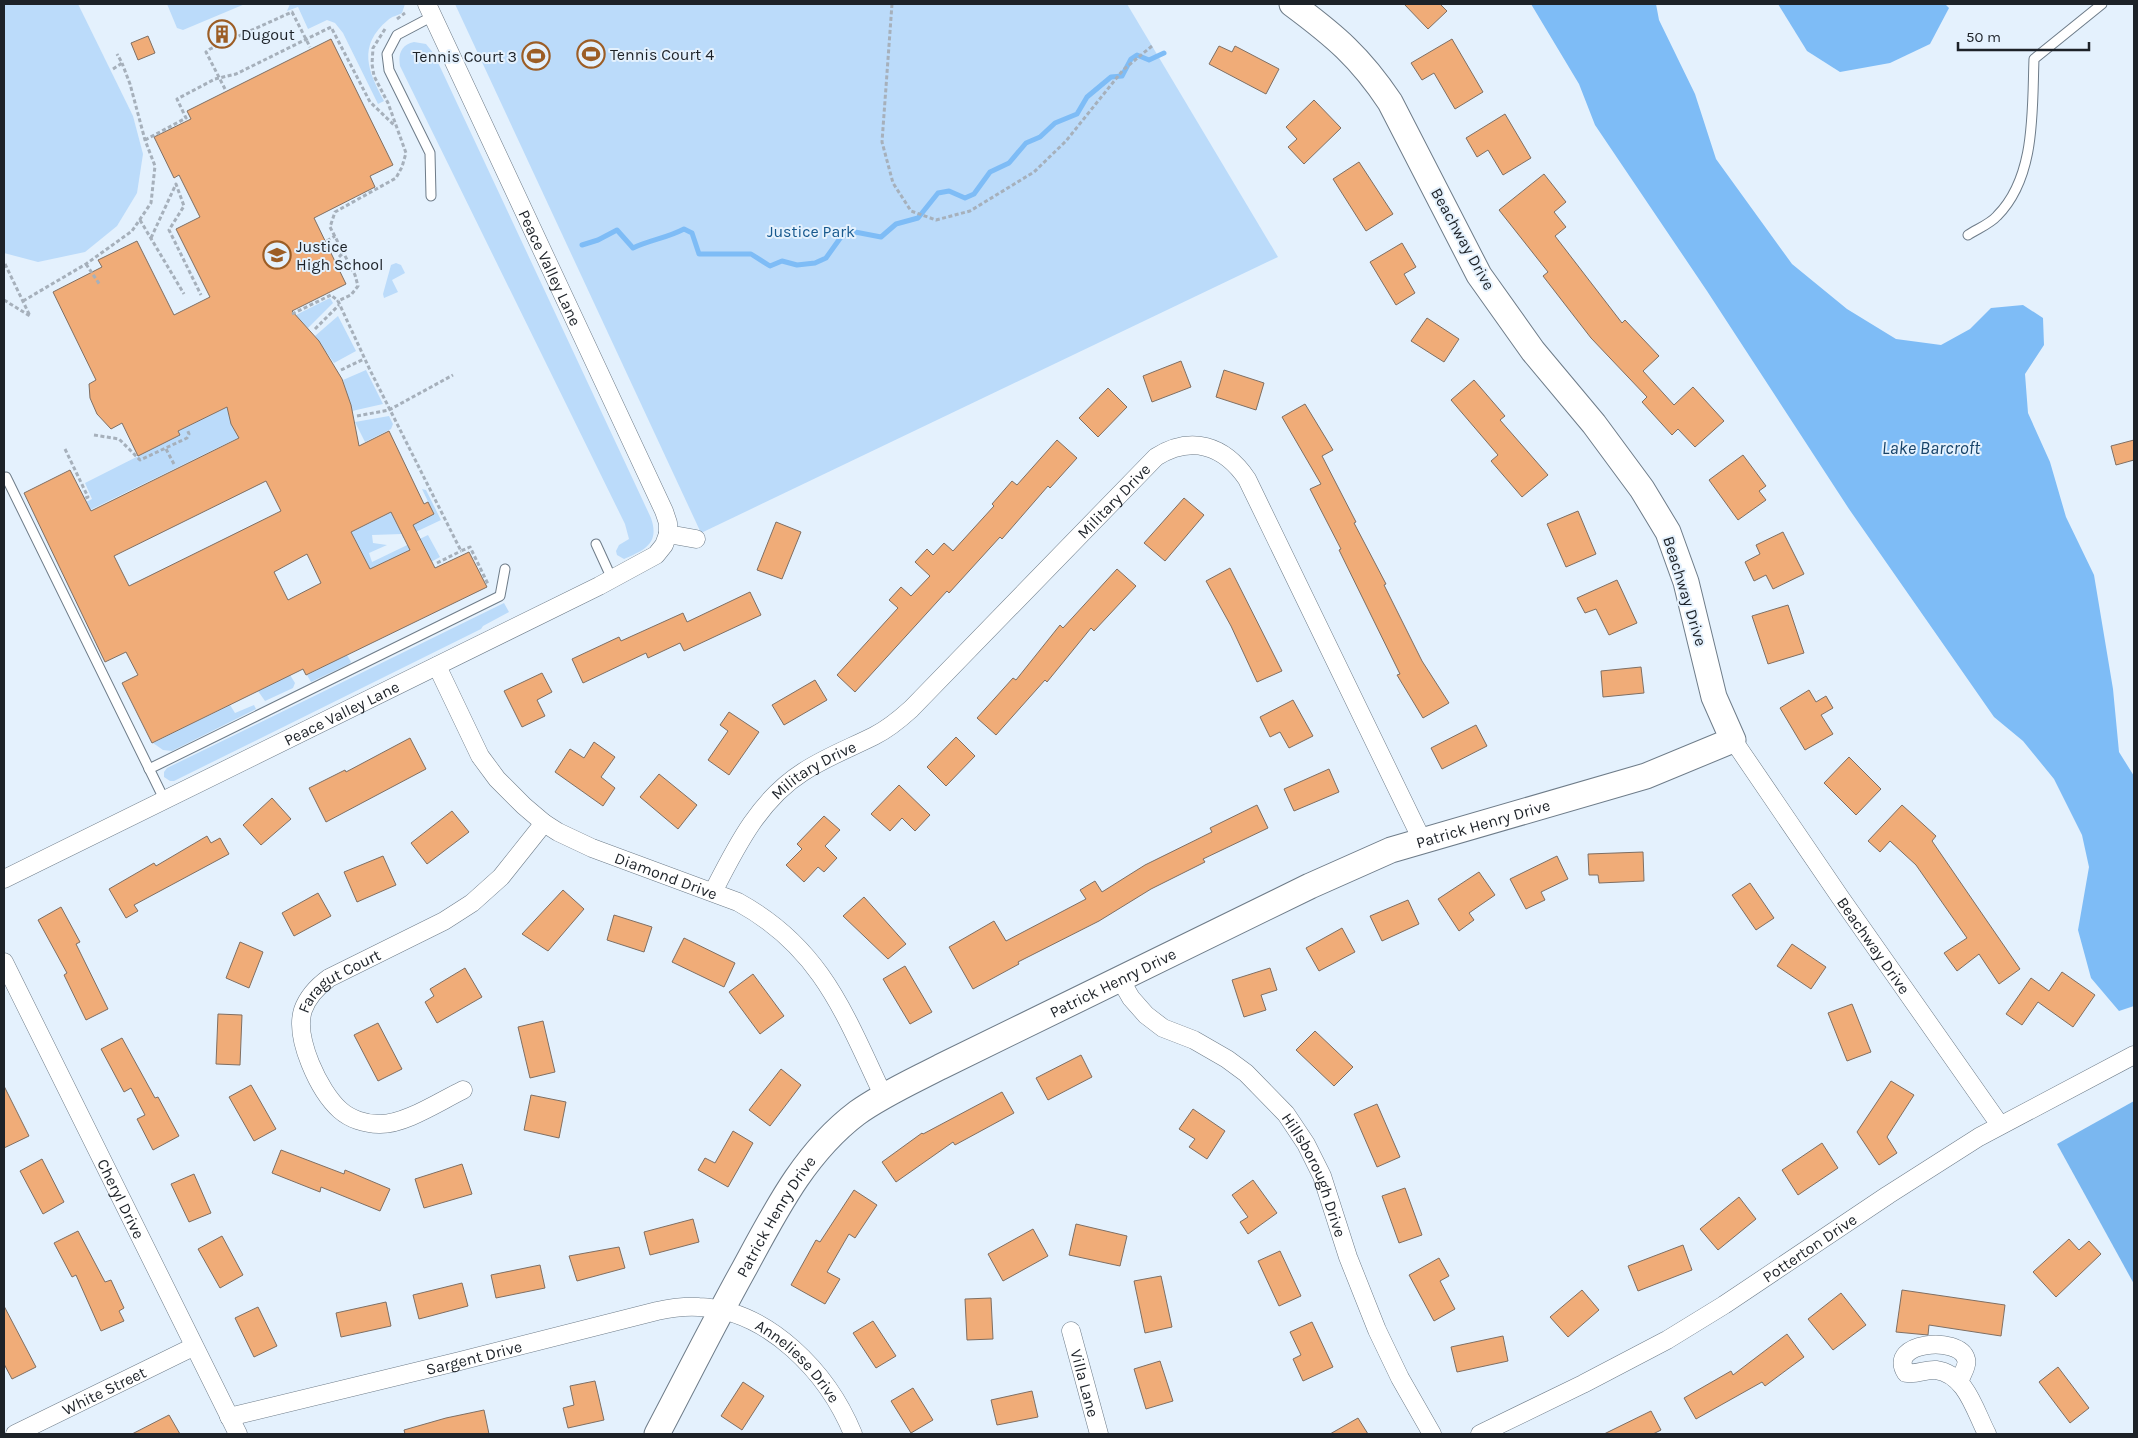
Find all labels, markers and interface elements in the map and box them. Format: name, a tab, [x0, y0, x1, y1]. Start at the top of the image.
building icon: Dugout	[207, 19, 237, 49]
scale bar	[1958, 20, 2089, 52]
place label: Dugout	[241, 25, 295, 44]
text: 50 m	[1966, 28, 2001, 46]
sports icon: Tennis Court 4	[576, 39, 606, 69]
sports icon: Tennis Court 3	[521, 41, 551, 71]
place label: Tennis Court 4	[610, 45, 714, 64]
place label: Tennis Court 3	[412, 47, 517, 66]
street label: Beachway Drive	[1427, 185, 1499, 293]
street label: Peace Valley Lane	[515, 206, 586, 329]
park label: Justice Park	[767, 222, 855, 241]
place label: Justice High School	[296, 237, 384, 274]
school or university icon: Justice High School	[262, 240, 292, 270]
water label: Lake Barcroft	[1882, 437, 1981, 459]
street label: Military Drive	[1073, 459, 1154, 542]
street label: Beachway Drive	[1659, 534, 1711, 648]
street label: Peace Valley Lane	[281, 677, 402, 749]
street label: Military Drive	[767, 736, 859, 803]
street label: Patrick Henry Drive	[1414, 795, 1552, 852]
street label: Diamond Drive	[612, 848, 720, 903]
street label: Beachway Drive	[1833, 893, 1914, 997]
street label: Patrick Henry Drive	[1046, 944, 1179, 1021]
street label: Faragut Court	[293, 945, 383, 1016]
street label: Hillsborough Drive	[1278, 1109, 1350, 1239]
street label: Patrick Henry Drive	[732, 1152, 819, 1280]
street label: Cheryl Drive	[94, 1155, 149, 1242]
street label: Potterton Drive	[1759, 1209, 1860, 1286]
street label: Anneliese Drive	[752, 1315, 844, 1406]
street label: Sargent Drive	[424, 1336, 524, 1378]
street label: Villa Lane	[1067, 1347, 1103, 1419]
street label: White Street	[59, 1362, 149, 1419]

